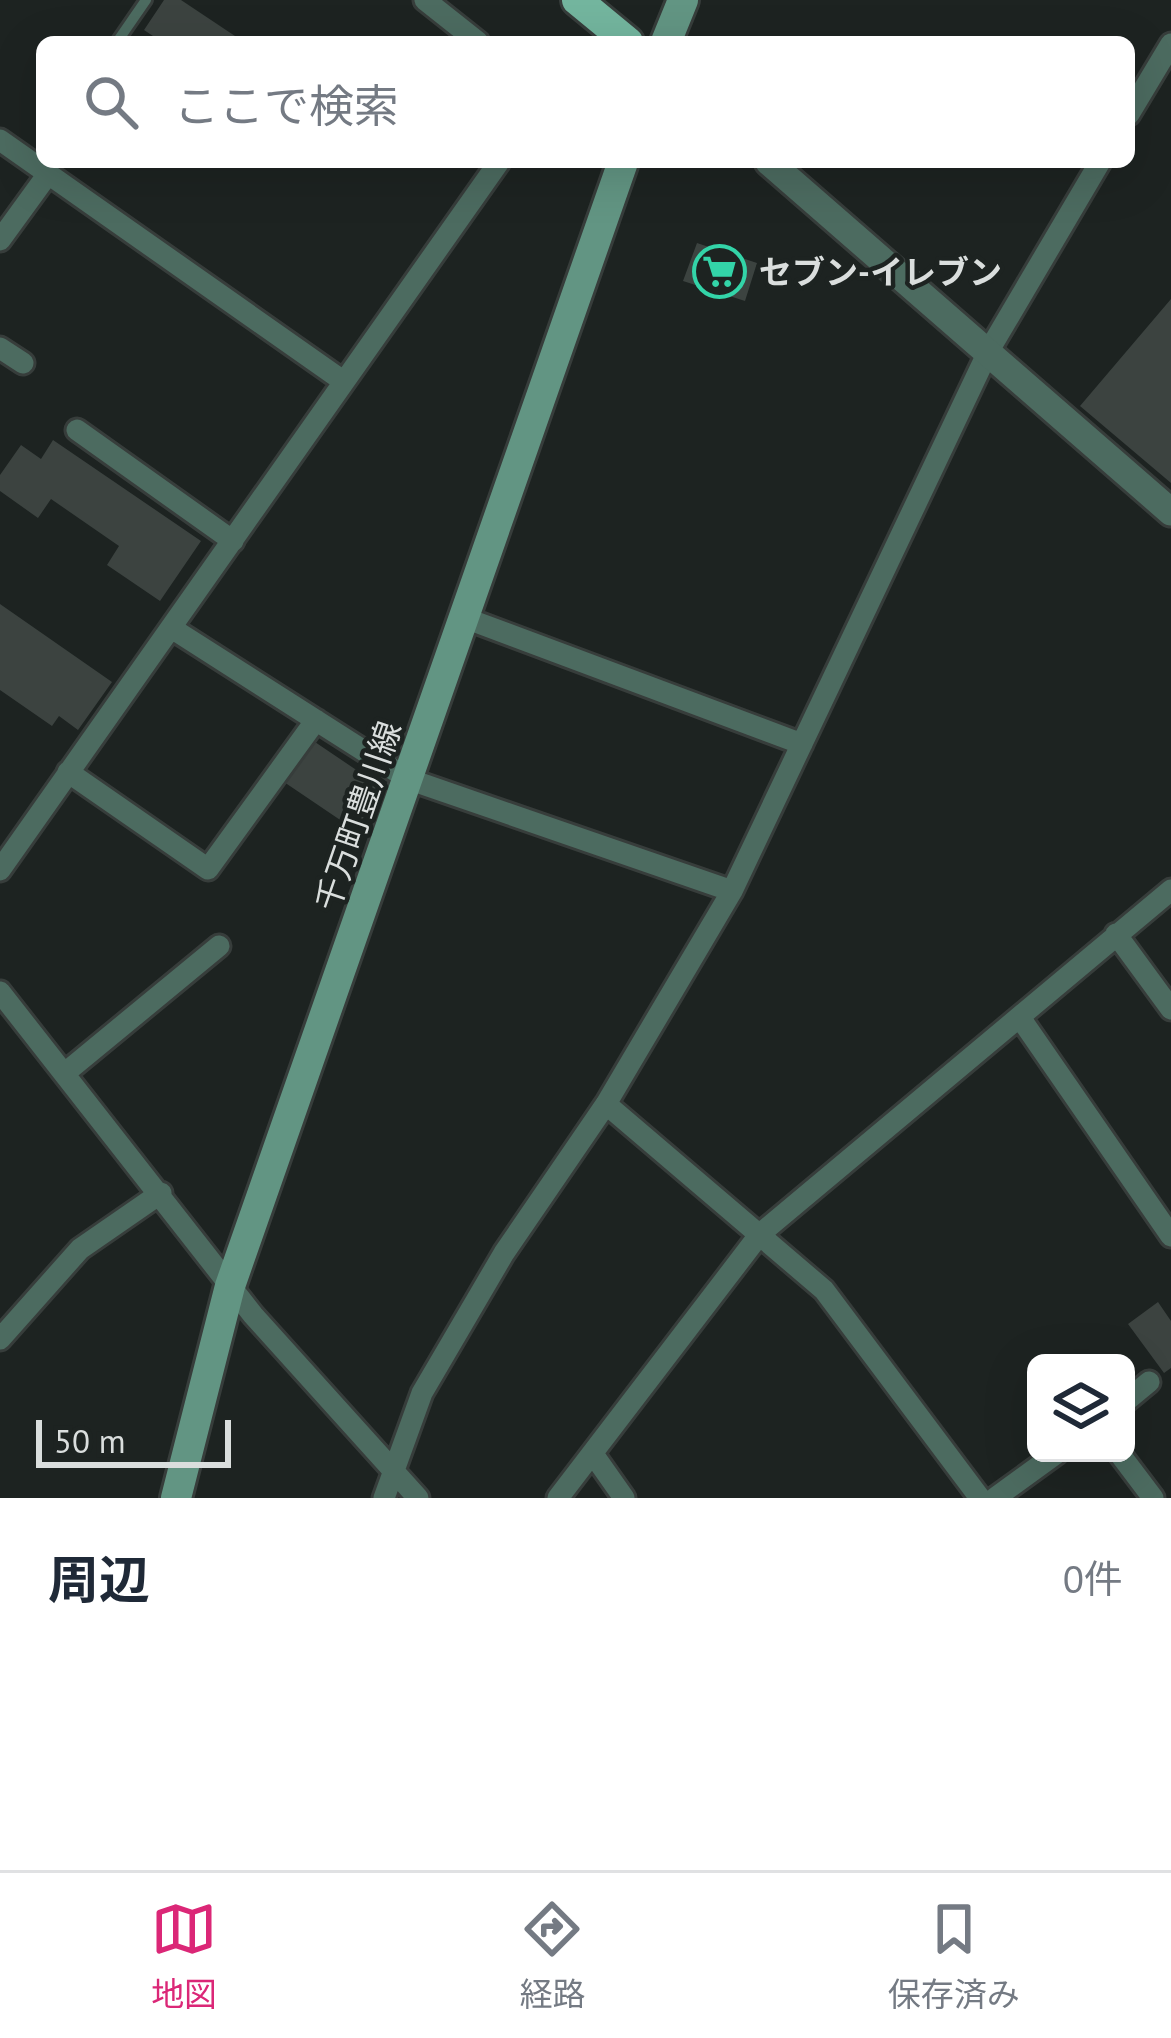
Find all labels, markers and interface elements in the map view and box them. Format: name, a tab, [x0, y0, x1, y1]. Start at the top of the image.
search box	[36, 36, 1135, 168]
icon: search	[78, 69, 144, 135]
text: ここで検索	[174, 76, 399, 134]
supermarket icon: セブン-イレブン	[692, 244, 748, 300]
place label: セブン-イレブン	[759, 250, 1002, 293]
street label: 千万町豊川線	[305, 715, 410, 916]
map controls	[1027, 1354, 1135, 1462]
button: layers	[1027, 1354, 1135, 1462]
scale bar	[36, 1414, 231, 1467]
text: 50 m	[54, 1419, 126, 1462]
text: 周辺	[48, 1546, 150, 1612]
text: 0件	[1063, 1553, 1123, 1604]
tab: 地図	[151, 1896, 217, 2016]
tab: 経路	[519, 1896, 585, 2016]
tab: 保存済み	[888, 1896, 1020, 2016]

